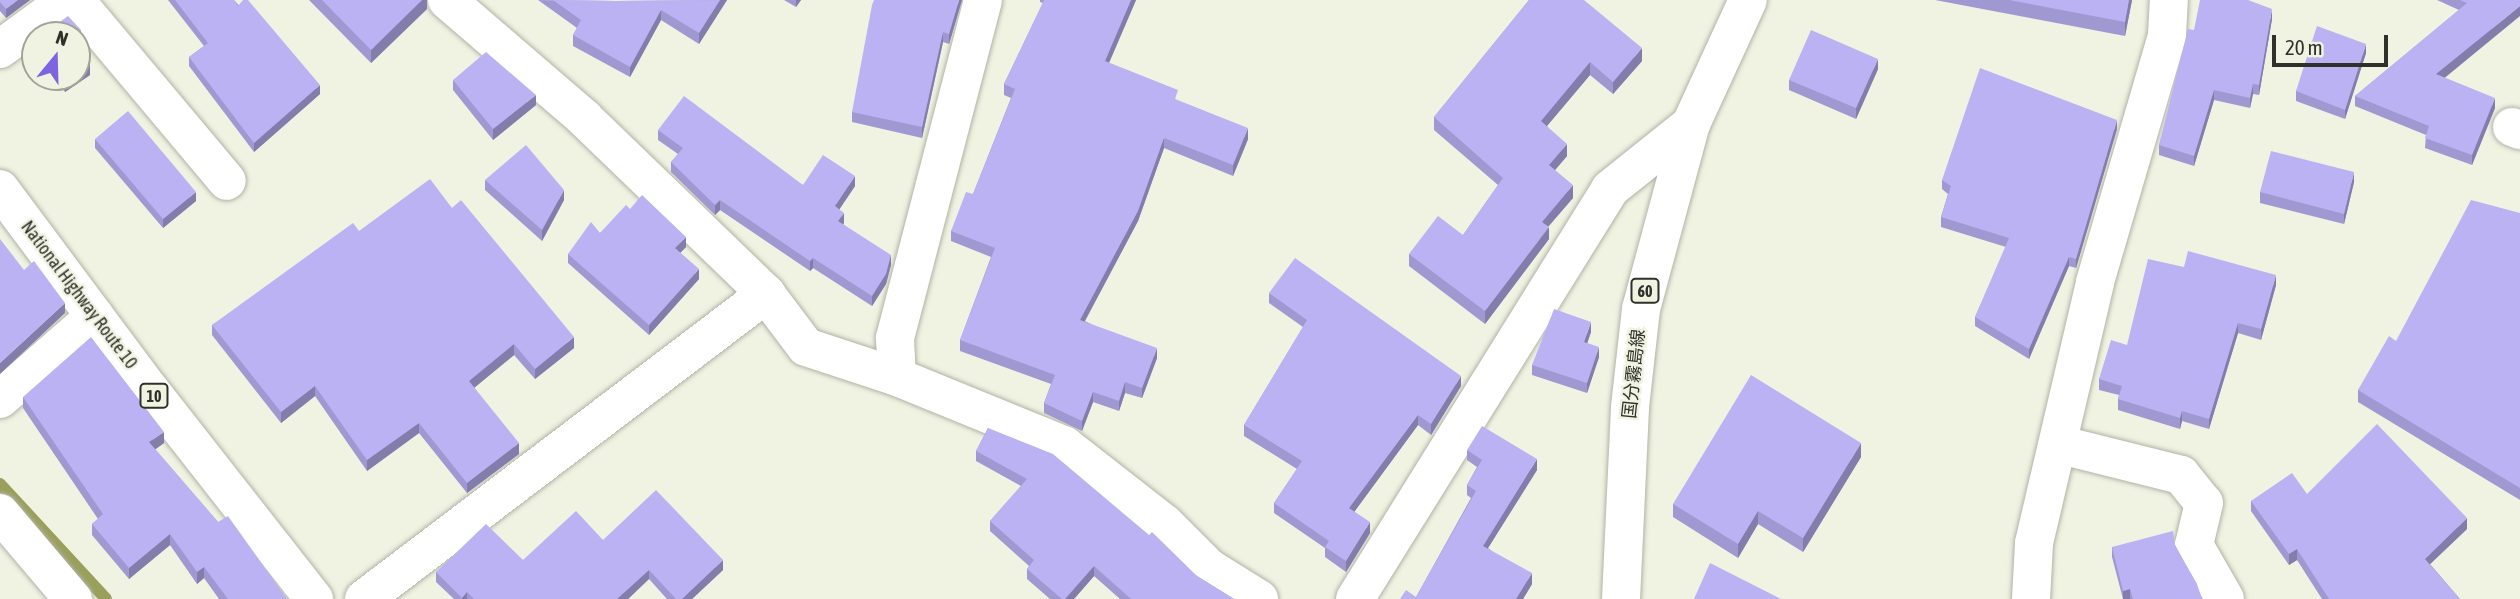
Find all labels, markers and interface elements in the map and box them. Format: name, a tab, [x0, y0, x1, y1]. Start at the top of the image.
north arrow	[21, 21, 91, 91]
scale bar	[2275, 21, 2390, 65]
text: N	[53, 26, 71, 50]
text: 20 m	[2285, 35, 2323, 59]
street label: National Highway Route 10	[16, 217, 142, 373]
road number: 60	[1629, 278, 1661, 304]
street label: 国分霧島線	[1619, 328, 1649, 420]
road number: 10	[138, 384, 170, 408]

